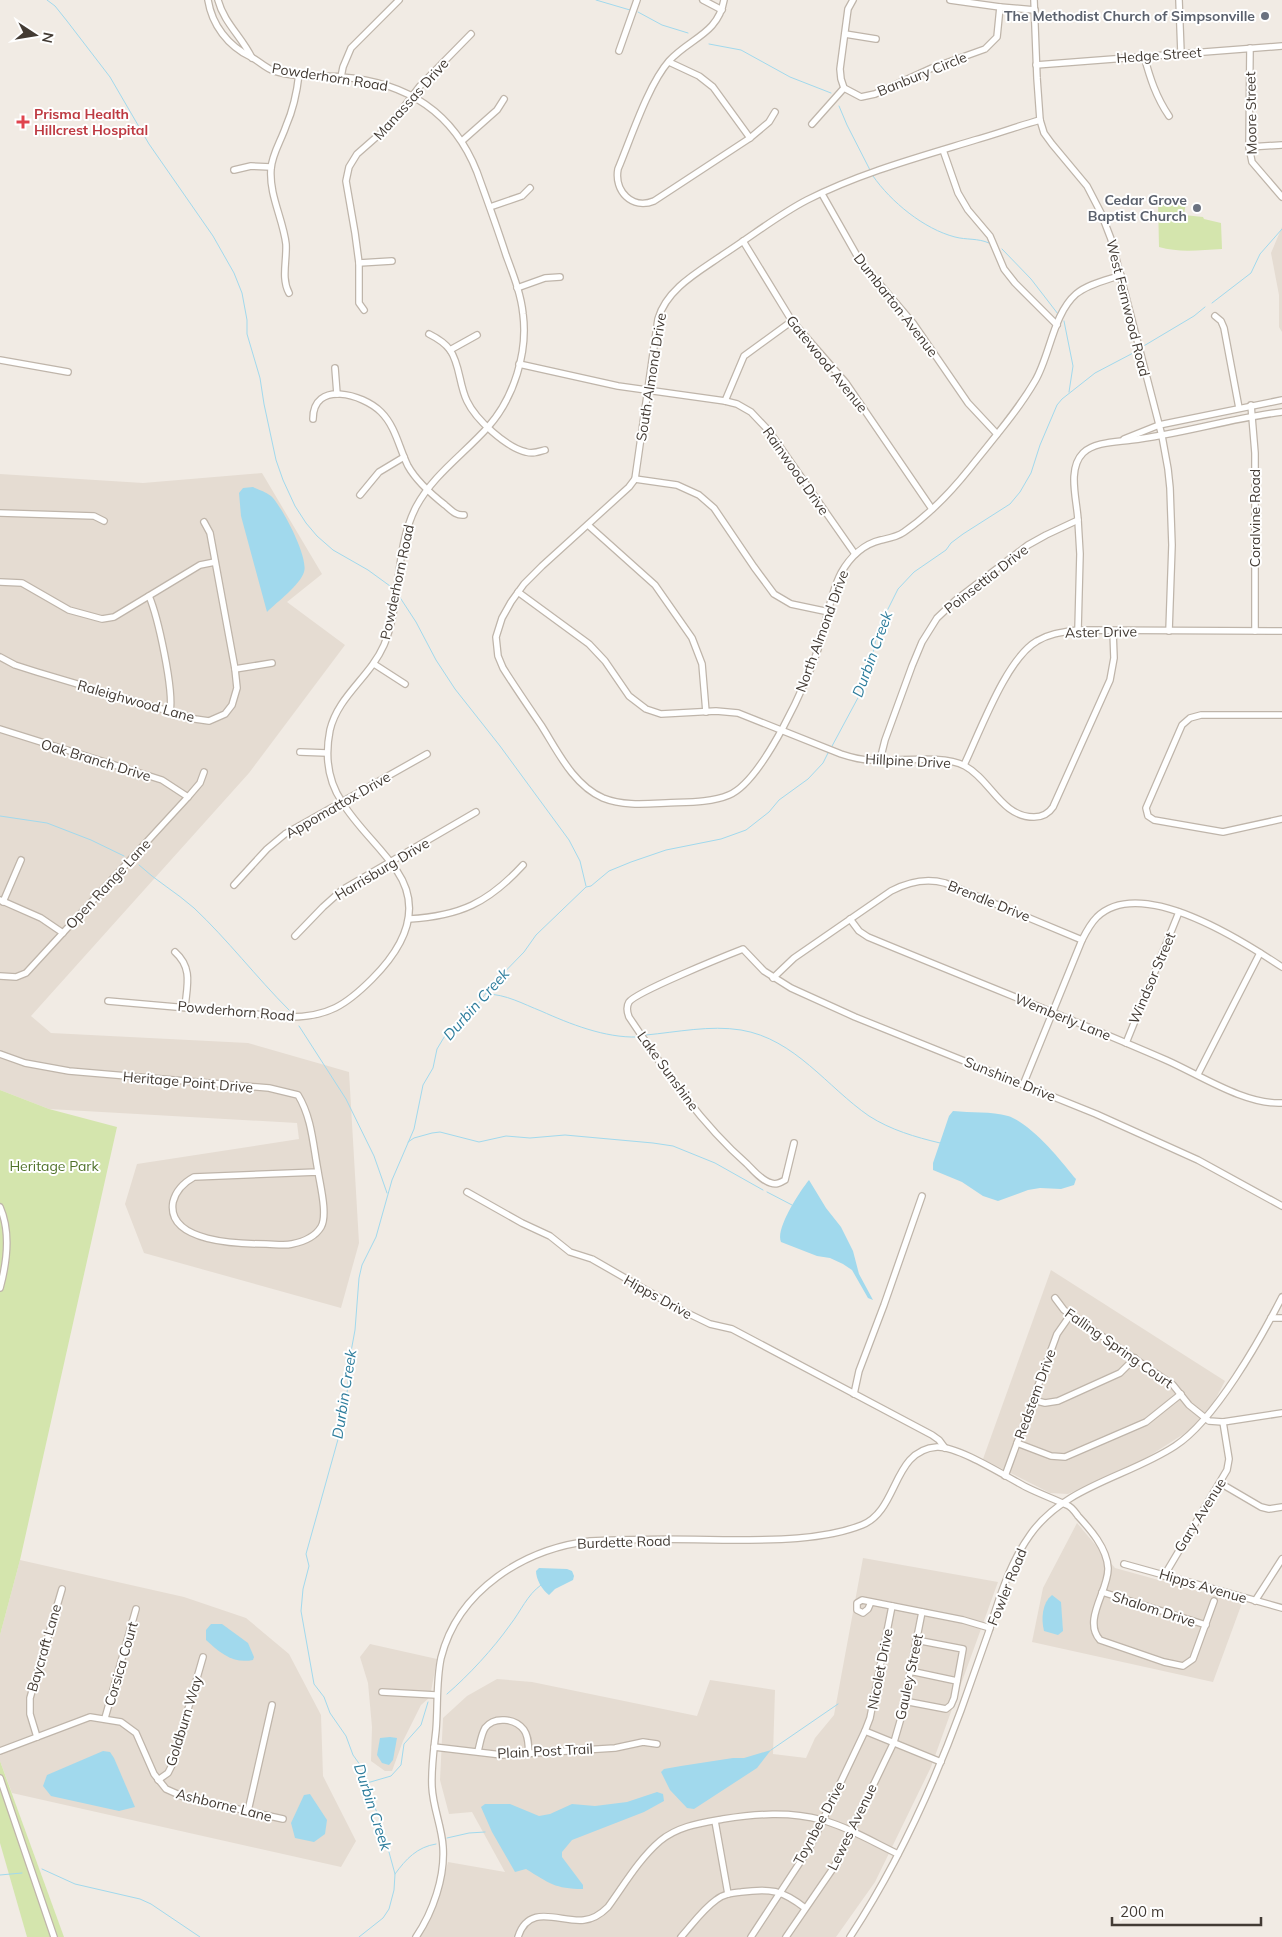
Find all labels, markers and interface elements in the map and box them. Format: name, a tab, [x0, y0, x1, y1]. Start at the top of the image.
place label: The Methodist Church of Simpsonville	[1004, 7, 1255, 25]
north arrow	[10, 10, 60, 60]
marker: The Methodist Church of Simpsonville	[1259, 10, 1271, 22]
text: N	[38, 31, 58, 45]
street label: Hedge Street	[1116, 43, 1202, 67]
street label: Banbury Circle	[875, 48, 969, 100]
street label: Manassas Drive	[370, 54, 452, 144]
street label: Powderhorn Road	[271, 59, 389, 95]
street label: Moore Street	[1241, 71, 1261, 155]
place label: Prisma Health Hillcrest Hospital	[34, 105, 148, 139]
marker: Prisma Health Hillcrest Hospital	[16, 115, 30, 129]
place label: Cedar Grove Baptist Church	[1088, 191, 1187, 225]
marker: Cedar Grove Baptist Church	[1191, 202, 1203, 214]
street label: West Fernwood Road	[1102, 238, 1154, 378]
street label: Dumbarton Avenue	[850, 250, 942, 360]
street label: South Almond Drive	[632, 312, 670, 442]
street label: Gatewood Avenue	[782, 312, 872, 416]
street label: Rainwood Drive	[759, 423, 833, 519]
street label: Coralvine Road	[1246, 469, 1264, 567]
street label: Powderhorn Road	[376, 523, 418, 641]
street label: Poinsettia Drive	[940, 541, 1032, 617]
street label: North Almond Drive	[792, 567, 852, 695]
water label: Durbin Creek	[848, 607, 897, 700]
street label: Aster Drive	[1065, 622, 1137, 642]
street label: Raleighwood Lane	[75, 676, 197, 726]
street label: Oak Branch Drive	[39, 735, 153, 785]
street label: Hillpine Drive	[865, 750, 951, 772]
street label: Appomattox Drive	[282, 768, 394, 842]
street label: Harrisburg Drive	[332, 834, 432, 904]
street label: Open Range Lane	[62, 835, 154, 933]
street label: Brendle Drive	[945, 876, 1033, 926]
street label: Windsor Street	[1125, 929, 1179, 1027]
water label: Durbin Creek	[439, 963, 514, 1044]
street label: Wemberly Lane	[1012, 990, 1114, 1044]
street label: Powderhorn Road	[177, 997, 295, 1025]
street label: Lake Sunshine	[633, 1028, 703, 1114]
street label: Sunshine Drive	[962, 1053, 1058, 1105]
street label: Heritage Point Drive	[122, 1067, 254, 1097]
park label: Heritage Park	[9, 1157, 99, 1175]
street label: Hipps Drive	[621, 1271, 695, 1323]
street label: Falling Spring Court	[1062, 1304, 1177, 1392]
street label: Redstem Drive	[1010, 1346, 1060, 1442]
water label: Durbin Creek	[328, 1347, 361, 1440]
street label: Gary Avenue	[1170, 1475, 1230, 1555]
street label: Burdette Road	[577, 1531, 671, 1553]
street label: Fowler Road	[983, 1546, 1031, 1628]
street label: Hipps Avenue	[1157, 1565, 1249, 1607]
street label: Shalom Drive	[1110, 1587, 1198, 1631]
street label: Baycraft Lane	[23, 1602, 65, 1694]
street label: Corsica Court	[100, 1620, 142, 1708]
street label: Nicolet Drive	[863, 1627, 897, 1711]
street label: Gauley Street	[891, 1632, 927, 1722]
street label: Goldburn Way	[162, 1673, 206, 1769]
street label: Plain Post Trail	[497, 1740, 593, 1762]
water label: Durbin Creek	[350, 1761, 396, 1854]
street label: Toynbee Drive	[789, 1778, 849, 1868]
street label: Lewes Avenue	[823, 1781, 881, 1873]
street label: Ashborne Lane	[174, 1784, 274, 1826]
scale bar	[1112, 1894, 1261, 1926]
text: 200 m	[1120, 1902, 1164, 1921]

